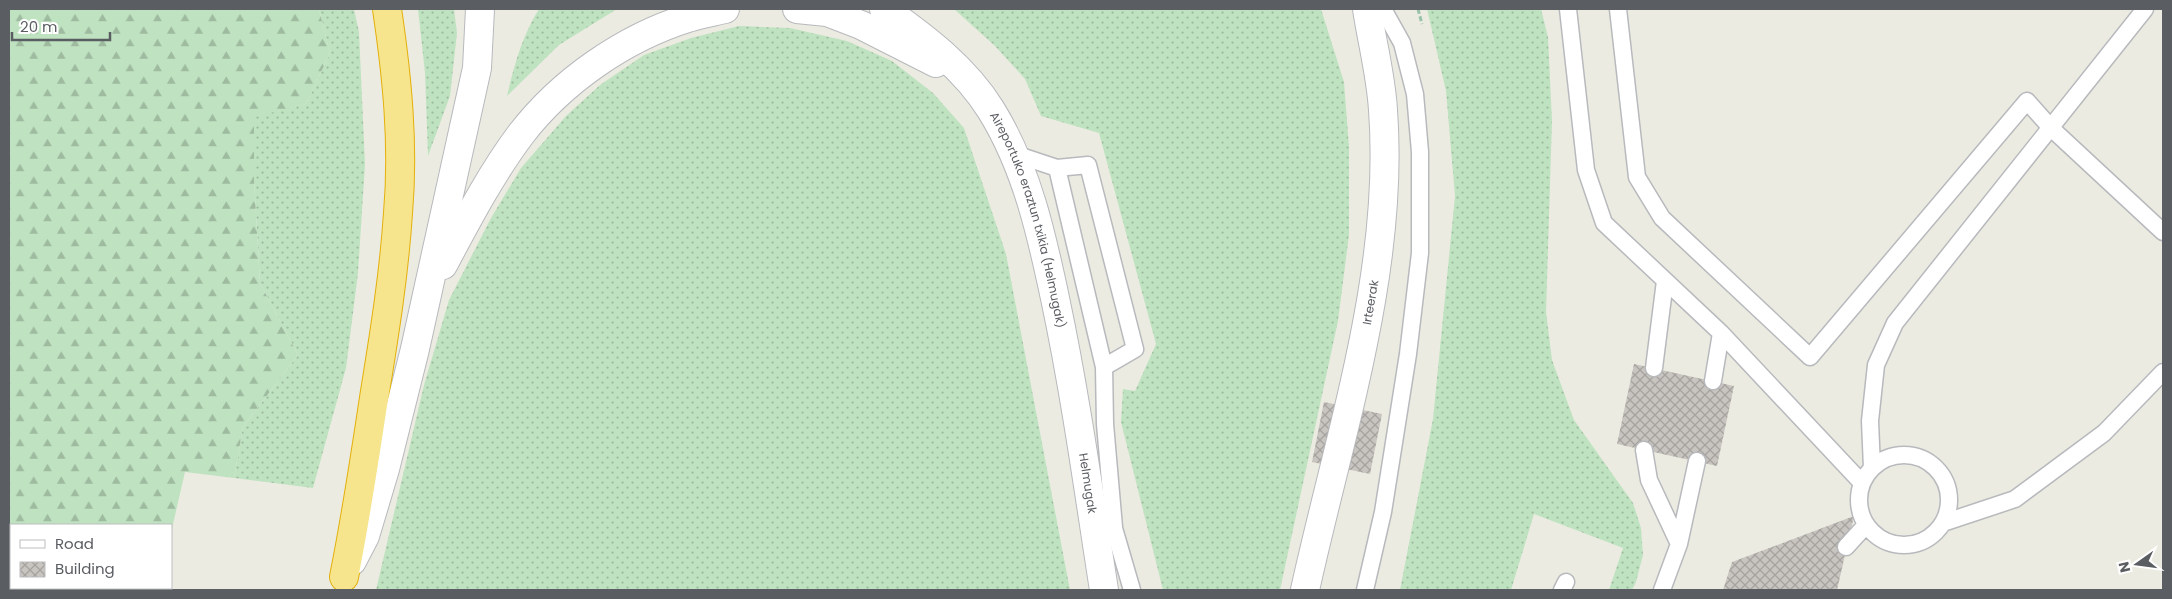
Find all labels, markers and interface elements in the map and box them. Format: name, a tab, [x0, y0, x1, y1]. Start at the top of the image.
scale bar	[12, 10, 110, 42]
text: 20 m	[20, 16, 58, 37]
street label: Aireportuko eraztun txikia (Helmugak)	[986, 108, 1070, 329]
street label: Irteerak	[1358, 278, 1382, 326]
street label: Helmugak	[1075, 452, 1101, 516]
legend	[10, 524, 172, 589]
text: Road	[55, 533, 94, 554]
north arrow	[2112, 539, 2162, 589]
text: Building	[55, 558, 115, 579]
text: N	[2113, 560, 2135, 575]

